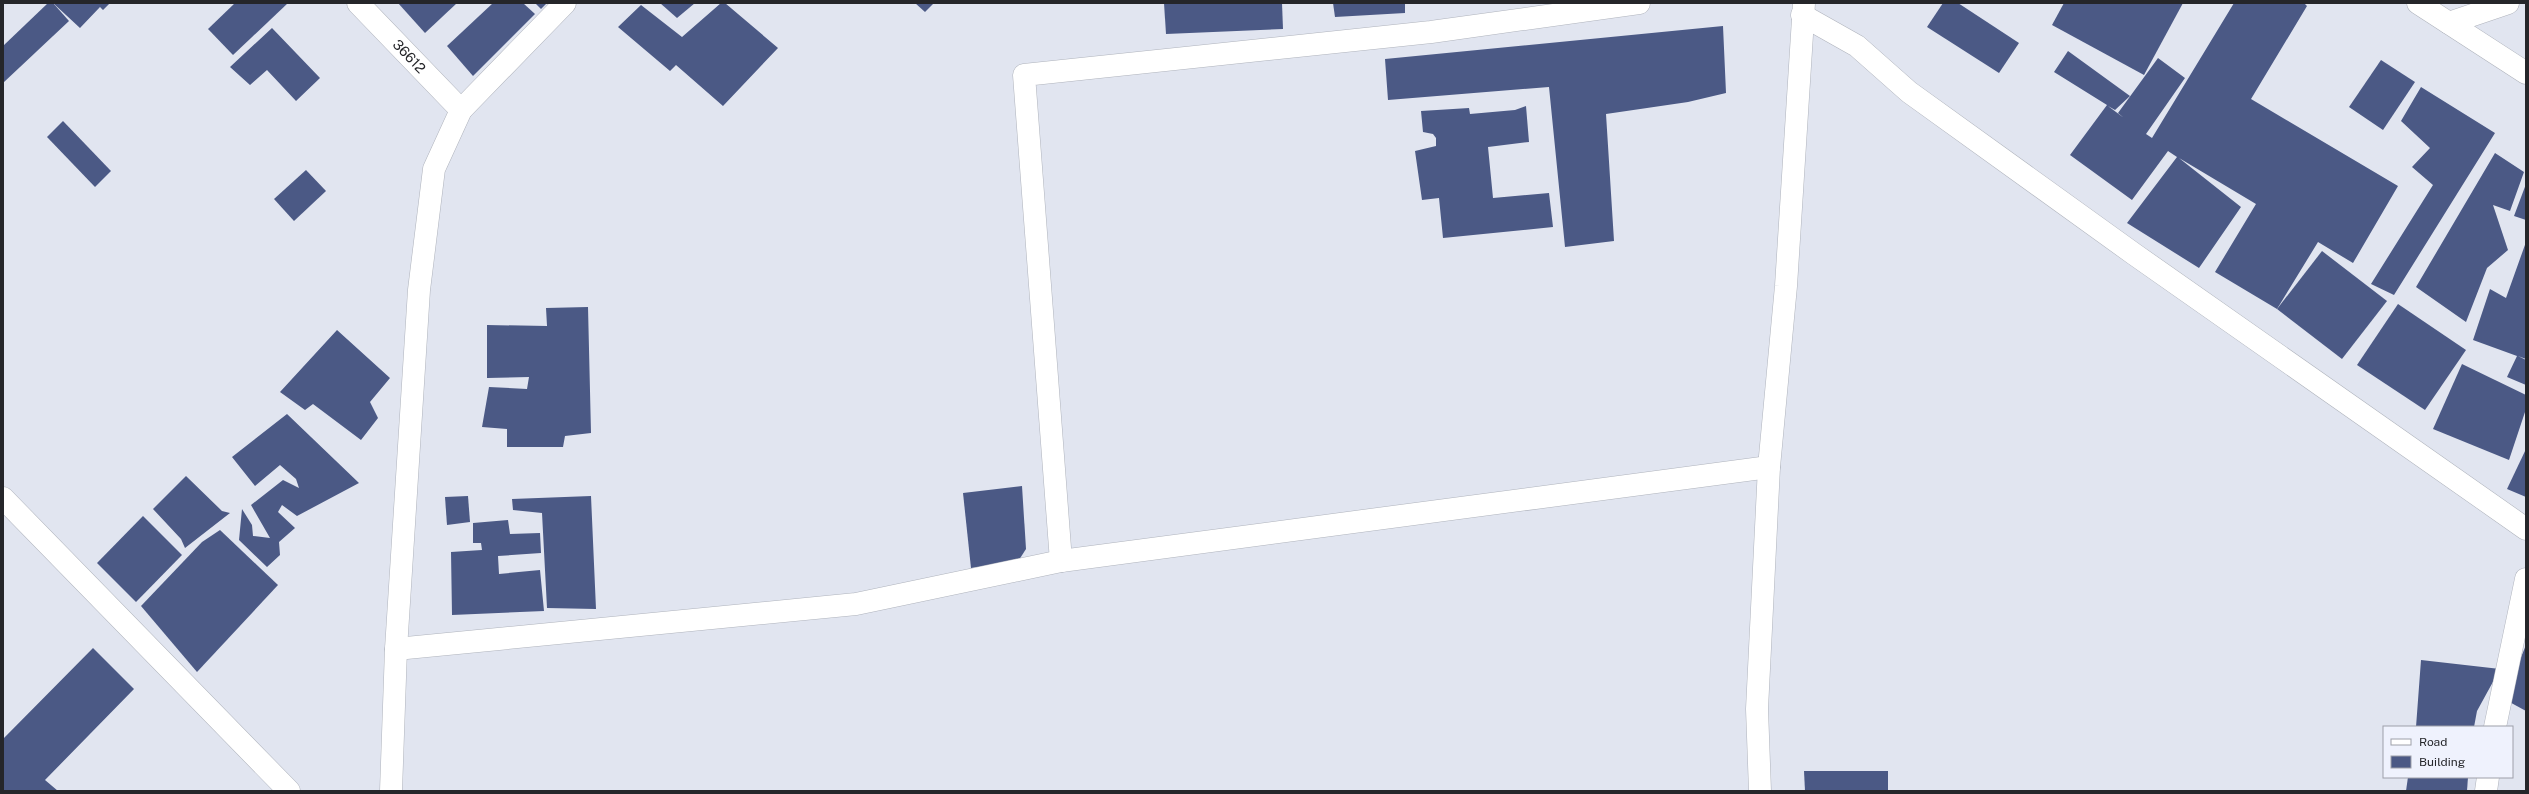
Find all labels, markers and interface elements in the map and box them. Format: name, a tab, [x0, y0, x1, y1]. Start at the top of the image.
street label: 36612	[390, 36, 429, 76]
legend	[2383, 726, 2513, 778]
text: Road	[2419, 735, 2447, 749]
text: Building	[2419, 755, 2465, 769]

